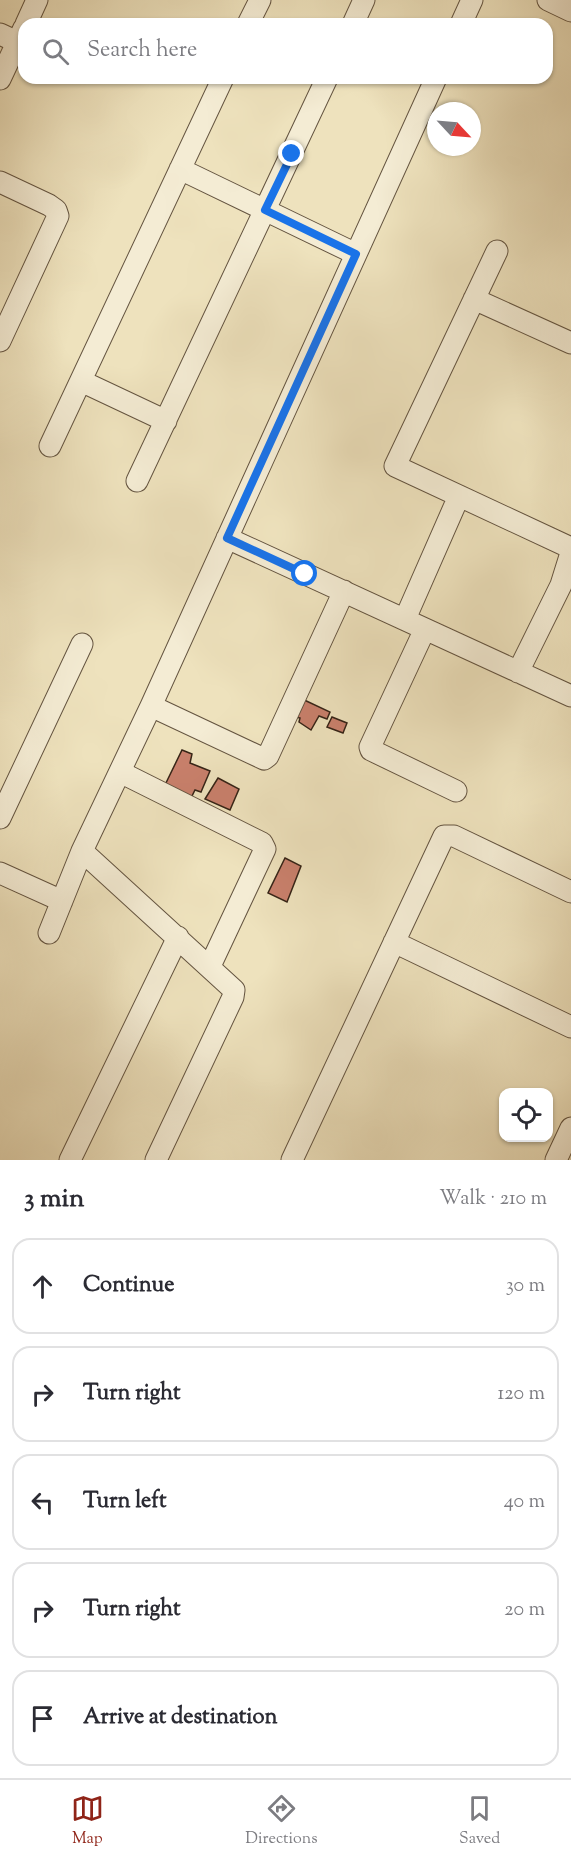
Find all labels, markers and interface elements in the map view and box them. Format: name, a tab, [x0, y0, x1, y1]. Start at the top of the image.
search box	[18, 18, 553, 84]
icon: search	[39, 35, 72, 68]
text: Search here	[87, 35, 197, 67]
north arrow	[427, 102, 481, 156]
route end	[278, 140, 304, 166]
route start	[291, 560, 317, 586]
map controls	[499, 1088, 553, 1142]
button: locate	[499, 1088, 553, 1142]
text: 3 min	[24, 1181, 84, 1218]
text: Walk · 210 m	[439, 1185, 547, 1214]
icon: ahead	[26, 1270, 59, 1303]
text: Continue	[83, 1270, 174, 1302]
text: 30 m	[506, 1272, 545, 1301]
icon: right	[26, 1378, 59, 1411]
text: Turn right	[83, 1378, 180, 1410]
text: 120 m	[497, 1380, 545, 1409]
icon: left	[26, 1486, 59, 1519]
text: Turn left	[83, 1486, 166, 1518]
text: 40 m	[504, 1488, 545, 1517]
icon: right	[26, 1594, 59, 1627]
text: Turn right	[83, 1594, 180, 1626]
text: 20 m	[504, 1596, 545, 1625]
icon: arrive	[26, 1702, 59, 1735]
text: Arrive at destination	[83, 1702, 278, 1734]
tab: Map	[71, 1792, 104, 1851]
tab: Directions	[245, 1792, 318, 1851]
tab: Saved	[459, 1792, 500, 1851]

